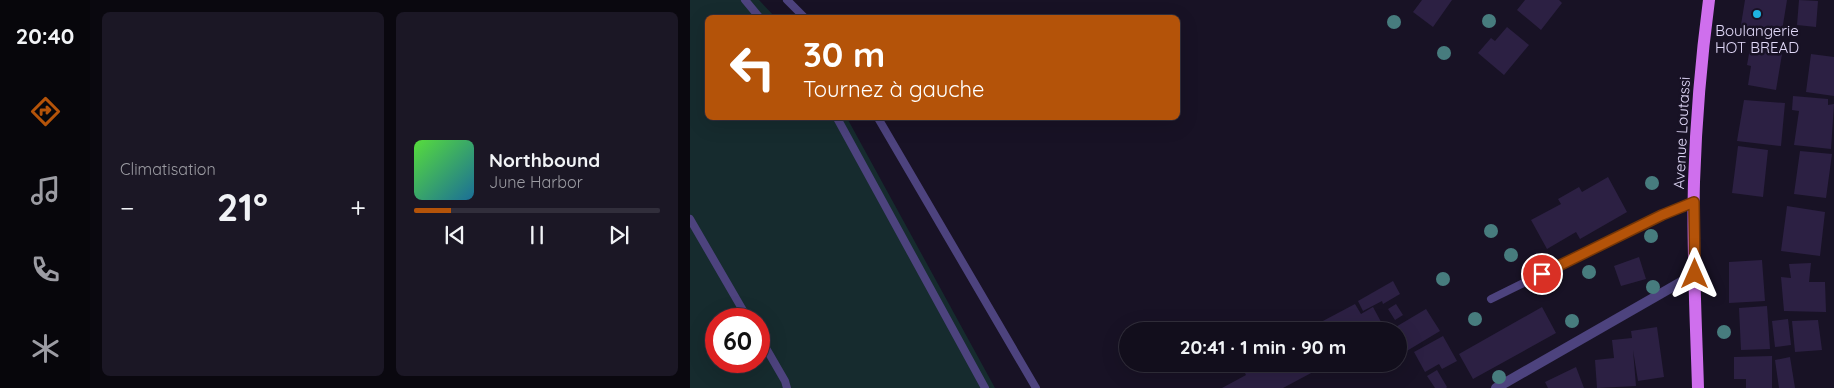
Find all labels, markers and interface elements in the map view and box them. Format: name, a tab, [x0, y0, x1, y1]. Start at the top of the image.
marker: Boulangerie HOT BREAD	[1751, 8, 1763, 20]
place label: Boulangerie HOT BREAD	[1715, 21, 1799, 57]
text: 20:40	[16, 22, 74, 50]
text: 30 m	[803, 32, 885, 76]
icon: left	[720, 35, 785, 100]
text: Tournez à gauche	[803, 75, 985, 103]
street label: Avenue Loutassi	[1669, 76, 1694, 190]
icon: directions	[28, 94, 63, 129]
text: Northbound	[489, 148, 600, 172]
text: Climatisation	[120, 159, 216, 179]
text: June Harbor	[489, 172, 583, 192]
icon: music	[28, 173, 63, 208]
text: 21°	[217, 183, 268, 231]
text: −	[120, 190, 135, 225]
text: +	[350, 190, 366, 225]
icon: previous	[441, 221, 469, 249]
icon: pause	[523, 221, 551, 249]
icon: next	[605, 221, 633, 249]
position arrow	[1668, 247, 1720, 299]
icon: phone	[28, 252, 63, 287]
pin	[1521, 253, 1563, 295]
icon: arrive	[1528, 260, 1556, 288]
speed limit sign: 60	[705, 308, 770, 373]
icon: climate	[28, 331, 63, 366]
text: 20:41 · 1 min · 90 m	[1180, 335, 1346, 359]

